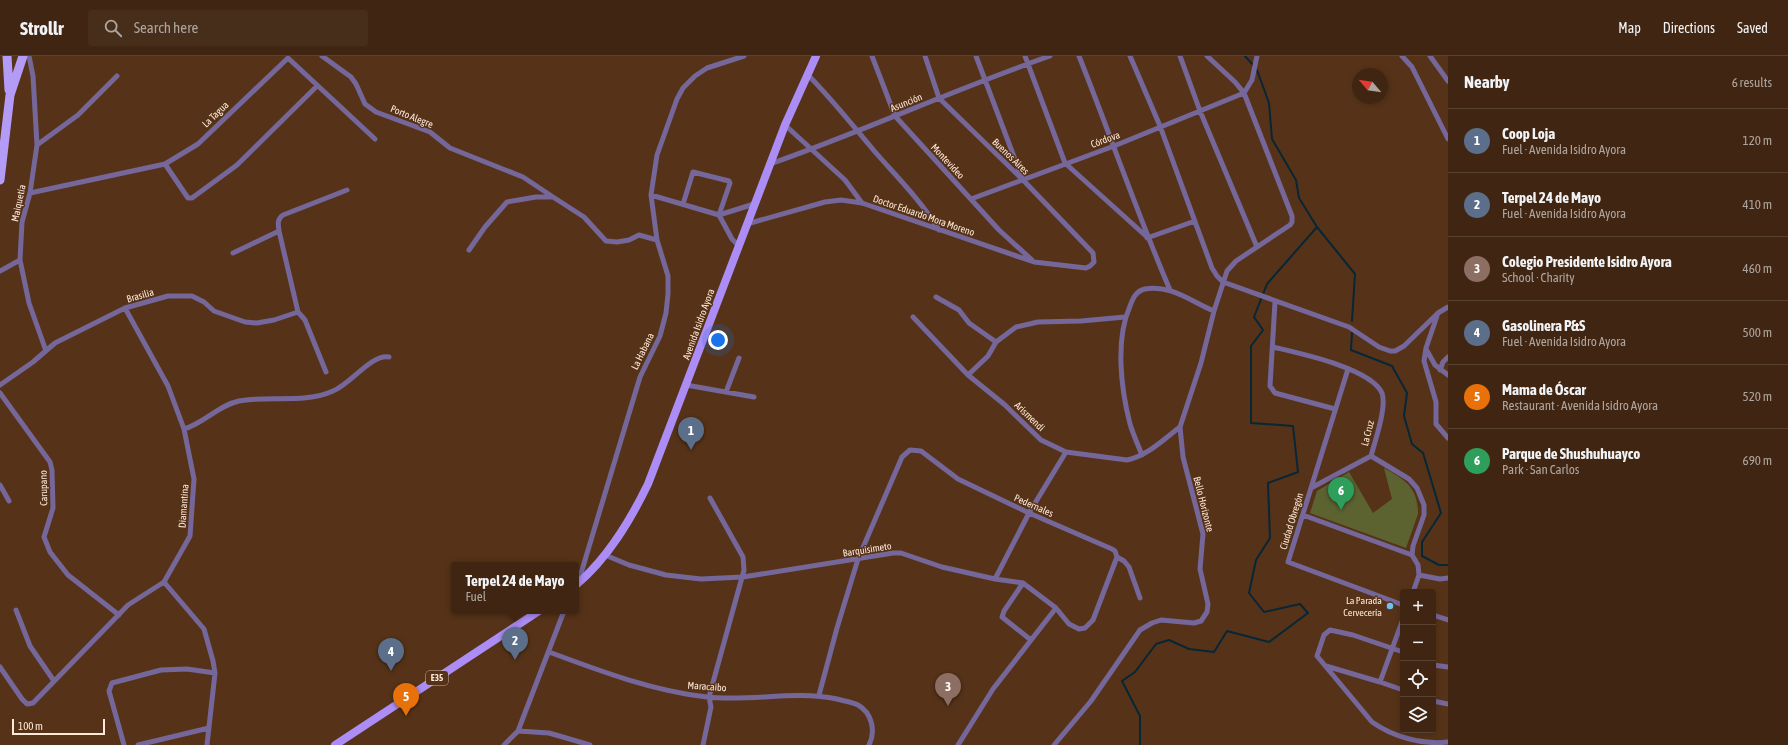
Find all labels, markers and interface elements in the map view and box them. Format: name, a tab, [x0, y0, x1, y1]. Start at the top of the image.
search box	[88, 10, 368, 46]
text: Strollr	[20, 17, 64, 39]
icon: search	[102, 17, 124, 39]
text: Search here	[134, 19, 198, 36]
text: Map	[1618, 20, 1641, 36]
text: Directions	[1663, 20, 1715, 36]
text: Saved	[1737, 20, 1768, 36]
north arrow	[1352, 68, 1388, 104]
text: Nearby	[1464, 72, 1510, 92]
text: 6 results	[1732, 75, 1772, 90]
street label: Asunción	[889, 91, 924, 114]
street label: La Tagua	[200, 99, 231, 129]
street label: Porto Alegre	[389, 103, 435, 130]
text: Coop Loja	[1502, 125, 1555, 142]
street label: Córdova	[1089, 129, 1122, 150]
text: 1	[1474, 133, 1480, 148]
text: 120 m	[1743, 133, 1772, 148]
street label: Buenos Aires	[990, 136, 1032, 177]
street label: Montevideo	[929, 142, 967, 181]
text: Fuel · Avenida Isidro Ayora	[1502, 142, 1626, 157]
street label: Maiquetía	[9, 183, 28, 223]
text: Terpel 24 de Mayo	[1502, 189, 1601, 206]
street label: Doctor Eduardo Mora Moreno	[872, 193, 976, 238]
text: 2	[1474, 197, 1480, 212]
text: 410 m	[1743, 197, 1772, 212]
text: Fuel · Avenida Isidro Ayora	[1502, 206, 1626, 221]
text: Colegio Presidente Isidro Ayora	[1502, 253, 1672, 270]
text: 3	[1474, 261, 1480, 276]
text: 460 m	[1743, 261, 1772, 276]
text: School · Charity	[1502, 270, 1575, 285]
street label: Brasilia	[125, 286, 155, 305]
street label: Avenida Isidro Ayora	[681, 287, 717, 361]
text: Gasolinera P&S	[1502, 317, 1585, 334]
text: 4	[1474, 325, 1480, 340]
text: 500 m	[1743, 325, 1772, 340]
your location	[708, 330, 728, 350]
street label: La Habana	[629, 331, 656, 371]
text: Fuel · Avenida Isidro Ayora	[1502, 334, 1626, 349]
text: Mama de Óscar	[1502, 381, 1586, 398]
text: 5	[1474, 389, 1480, 404]
text: 520 m	[1743, 389, 1772, 404]
text: Restaurant · Avenida Isidro Ayora	[1502, 398, 1658, 413]
street label: Arismendi	[1012, 399, 1047, 433]
pin: 1	[678, 417, 704, 450]
street label: La Cruz	[1359, 419, 1376, 447]
text: Parque de Shushuhuayco	[1502, 445, 1640, 462]
text: 6	[1474, 453, 1480, 468]
text: 690 m	[1743, 453, 1772, 468]
text: Park · San Carlos	[1502, 462, 1579, 477]
street label: Carupano	[38, 470, 49, 506]
street label: Bello Horizonte	[1191, 475, 1216, 533]
pin: 6	[1328, 477, 1354, 510]
street label: Diamantina	[176, 483, 191, 528]
street label: Ciudad Obregón	[1278, 491, 1305, 551]
street label: Pedernales	[1013, 492, 1055, 519]
street label: Barquisimeto	[842, 540, 893, 559]
popup	[451, 562, 579, 614]
text: Terpel 24 de Mayo	[465, 572, 565, 589]
text: Fuel	[465, 589, 486, 604]
map controls	[1400, 589, 1436, 733]
button: +	[1400, 589, 1436, 625]
place label: La Parada Cervecería	[1343, 595, 1382, 618]
marker: La Parada Cervecería	[1385, 601, 1395, 611]
button: −	[1400, 625, 1436, 661]
pin: 2	[502, 627, 528, 660]
pin: 4	[378, 638, 404, 671]
button: locate	[1400, 661, 1436, 697]
road number: E35	[426, 671, 448, 685]
pin: 3	[935, 673, 961, 706]
street label: Maracaibo	[687, 680, 727, 693]
pin: 5	[393, 683, 419, 716]
button: layers	[1400, 697, 1436, 733]
scale bar	[12, 717, 105, 736]
text: 100 m	[18, 720, 43, 732]

